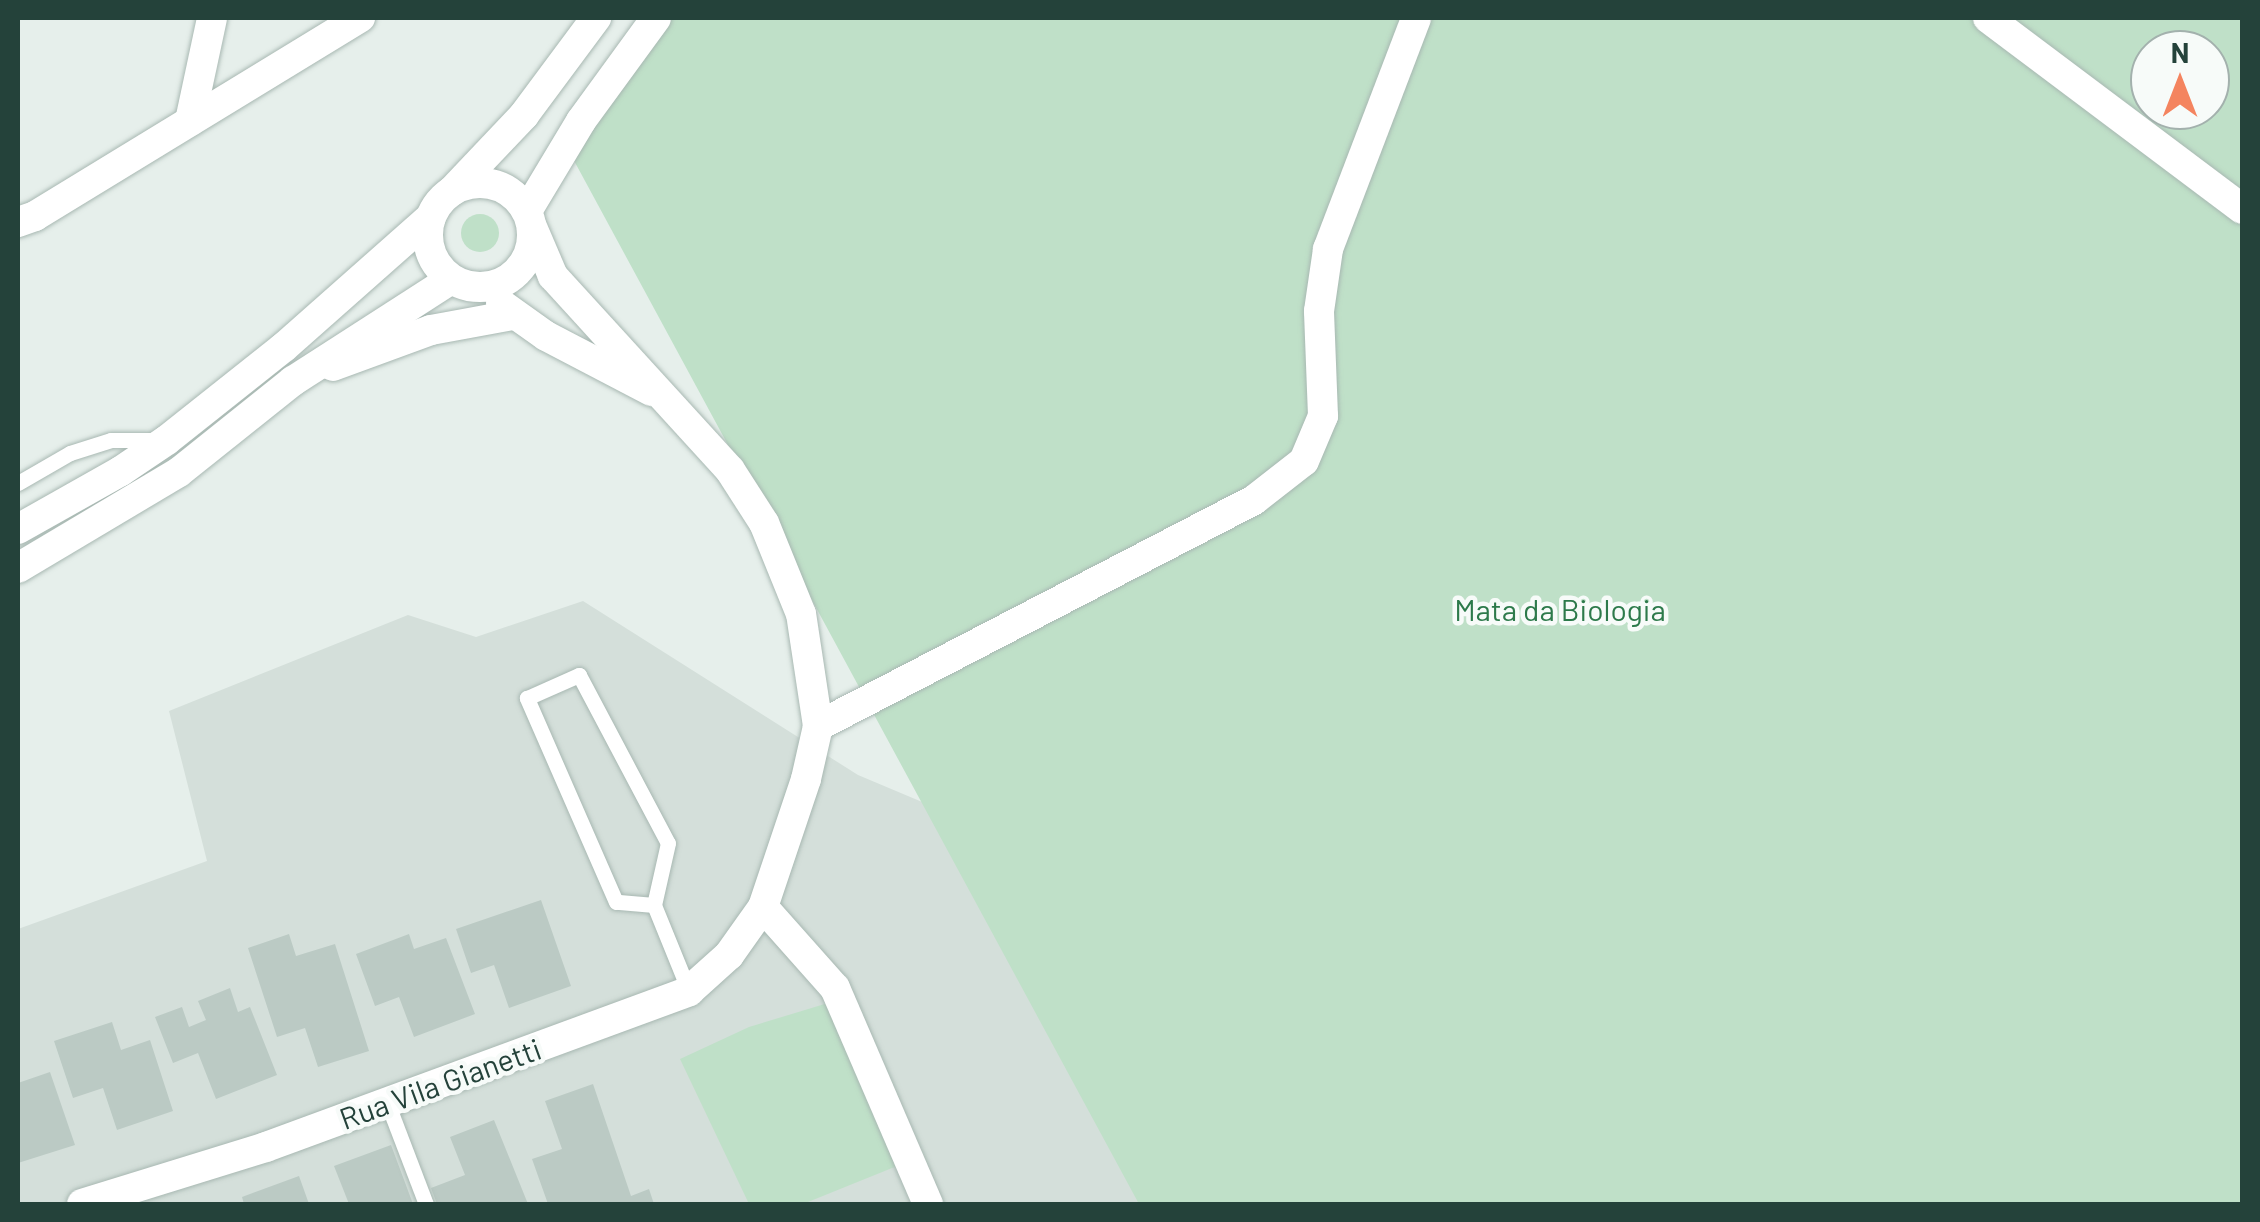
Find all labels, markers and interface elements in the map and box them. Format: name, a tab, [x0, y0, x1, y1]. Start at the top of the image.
north arrow	[2130, 30, 2230, 130]
text: N	[2171, 35, 2189, 69]
park label: Mata da Biologia	[1454, 591, 1666, 627]
street label: Rua Vila Gianetti	[334, 1030, 546, 1136]

